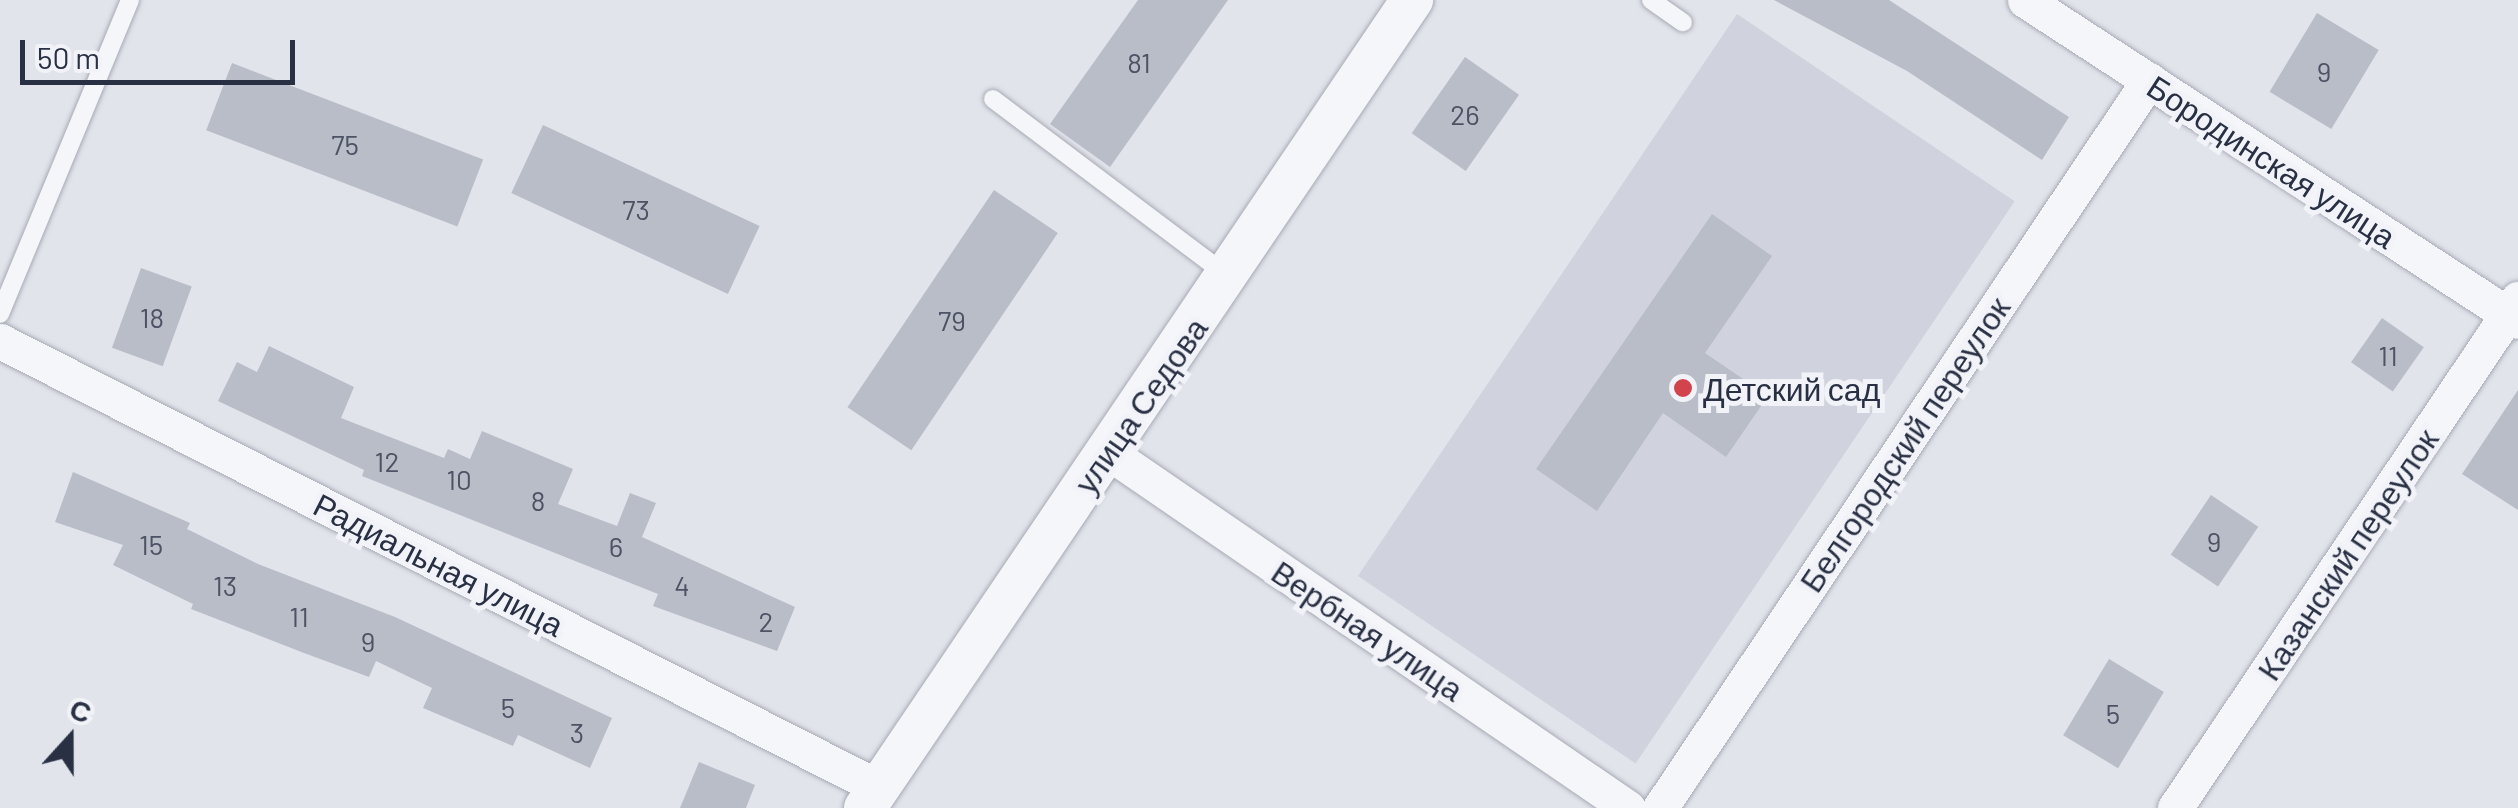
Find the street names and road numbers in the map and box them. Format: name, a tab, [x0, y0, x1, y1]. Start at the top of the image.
street label: Бородинская улица	[2141, 66, 2403, 256]
street label: Белгородский переулок	[1791, 289, 2017, 599]
street label: улица Седова	[1065, 310, 1215, 500]
street label: Казанский переулок	[2249, 421, 2445, 687]
street label: Радиальная улица	[308, 484, 570, 644]
street label: Вербная улица	[1265, 552, 1471, 708]

